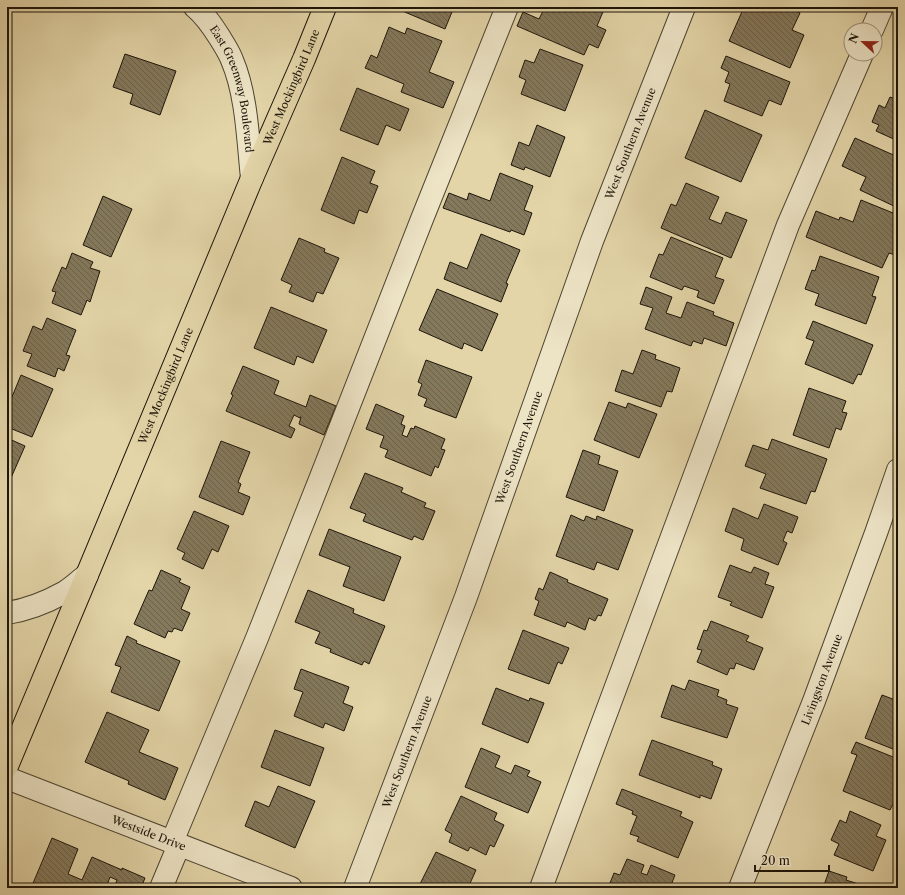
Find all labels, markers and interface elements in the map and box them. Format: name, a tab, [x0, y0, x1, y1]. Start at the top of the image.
north arrow	[843, 22, 883, 62]
street label: East Greenway Boulevard	[207, 23, 257, 154]
street label: West Mockingbird Lane	[260, 27, 322, 148]
text: N	[845, 31, 862, 45]
street label: West Southern Avenue	[602, 85, 659, 202]
street label: West Mockingbird Lane	[135, 325, 196, 447]
street label: West Southern Avenue	[492, 389, 545, 507]
street label: Livingston Avenue	[798, 632, 845, 727]
street label: West Southern Avenue	[379, 693, 435, 811]
street label: Westside Drive	[109, 812, 188, 854]
scale bar	[755, 847, 829, 873]
text: 20 m	[761, 853, 790, 868]

